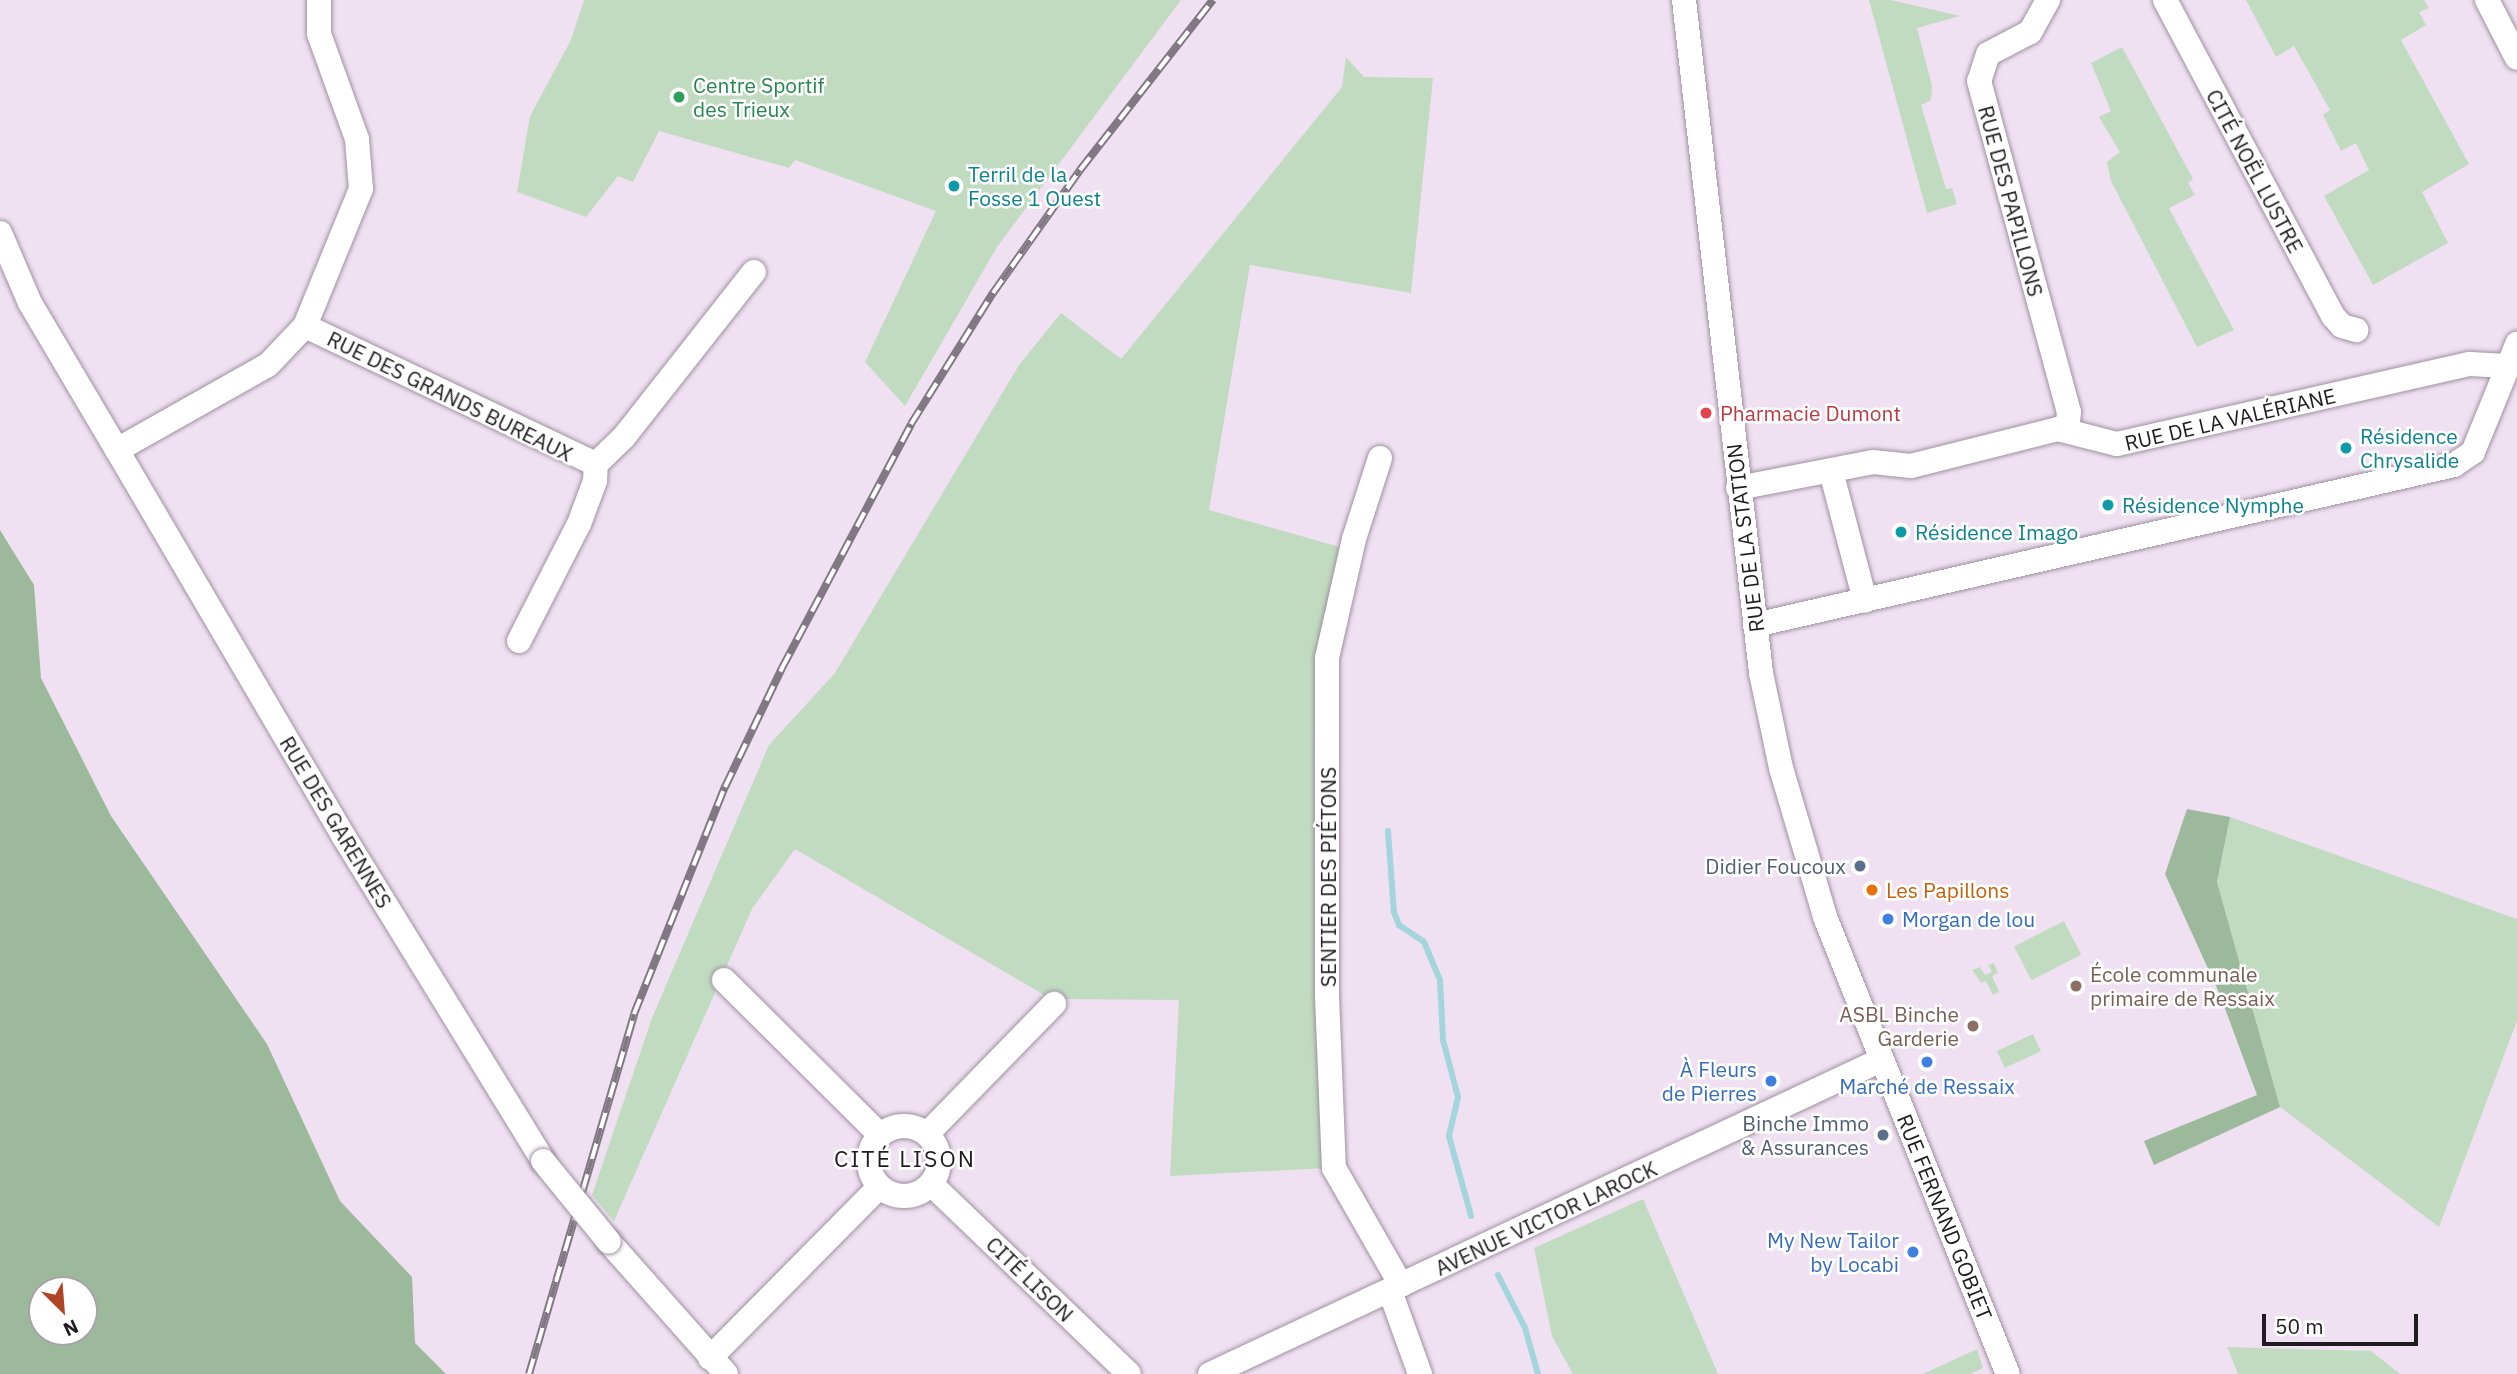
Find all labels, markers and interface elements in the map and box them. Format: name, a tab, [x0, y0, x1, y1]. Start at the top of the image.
place label: Centre Sportif des Trieux	[693, 72, 824, 122]
street label: CITÉ NOËL LUSTRE	[2201, 85, 2309, 257]
marker: Centre Sportif des Trieux	[671, 89, 687, 105]
street label: RUE DES PAPILLONS	[1973, 103, 2049, 299]
place label: Terril de la Fosse 1 Ouest	[968, 161, 1101, 211]
marker: Terril de la Fosse 1 Ouest	[946, 178, 962, 194]
street label: RUE DES GRANDS BUREAUX	[323, 326, 577, 466]
street label: RUE DE LA VALÉRIANE	[2122, 382, 2338, 456]
place label: Pharmacie Dumont	[1720, 400, 1901, 426]
marker: Pharmacie Dumont	[1698, 405, 1714, 421]
place label: Résidence Chrysalide	[2360, 423, 2459, 473]
marker: Résidence Chrysalide	[2338, 440, 2354, 456]
street label: RUE DE LA STATION	[1721, 442, 1769, 634]
place label: Résidence Nymphe	[2122, 492, 2304, 518]
marker: Résidence Nymphe	[2100, 497, 2116, 513]
place label: Résidence Imago	[1915, 519, 2078, 545]
marker: Résidence Imago	[1893, 524, 1909, 540]
street label: RUE DES GARENNES	[275, 732, 397, 912]
street label: SENTIER DES PIÉTONS	[1315, 767, 1341, 987]
place label: Didier Foucoux	[1705, 853, 1846, 879]
marker: Didier Foucoux	[1852, 858, 1868, 874]
place label: Les Papillons	[1886, 877, 2009, 903]
marker: Les Papillons	[1864, 882, 1880, 898]
place label: Morgan de lou	[1902, 906, 2035, 932]
marker: Morgan de lou	[1880, 911, 1896, 927]
place label: École communale primaire de Ressaix	[2090, 961, 2275, 1011]
marker: École communale primaire de Ressaix	[2068, 978, 2084, 994]
place label: ASBL Binche Garderie	[1839, 1001, 1959, 1051]
marker: ASBL Binche Garderie	[1965, 1018, 1981, 1034]
marker: Marché de Ressaix	[1919, 1054, 1935, 1070]
place label: À Fleurs de Pierres	[1662, 1056, 1757, 1106]
marker: À Fleurs de Pierres	[1763, 1073, 1779, 1089]
place label: Marché de Ressaix	[1839, 1073, 2015, 1099]
place label: Binche Immo & Assurances	[1741, 1110, 1869, 1160]
street label: RUE FERNAND GOBIET	[1892, 1110, 1998, 1324]
marker: Binche Immo & Assurances	[1875, 1127, 1891, 1143]
district label: CITÉ LISON	[835, 1144, 975, 1172]
street label: AVENUE VICTOR LAROCK	[1431, 1155, 1661, 1281]
place label: My New Tailor by Locabi	[1767, 1227, 1899, 1277]
street label: CITÉ LISON	[981, 1231, 1079, 1327]
marker: My New Tailor by Locabi	[1905, 1244, 1921, 1260]
north arrow	[28, 1276, 98, 1346]
scale bar	[2265, 1300, 2421, 1344]
text: 50 m	[2275, 1312, 2324, 1340]
text: N	[60, 1314, 82, 1342]

